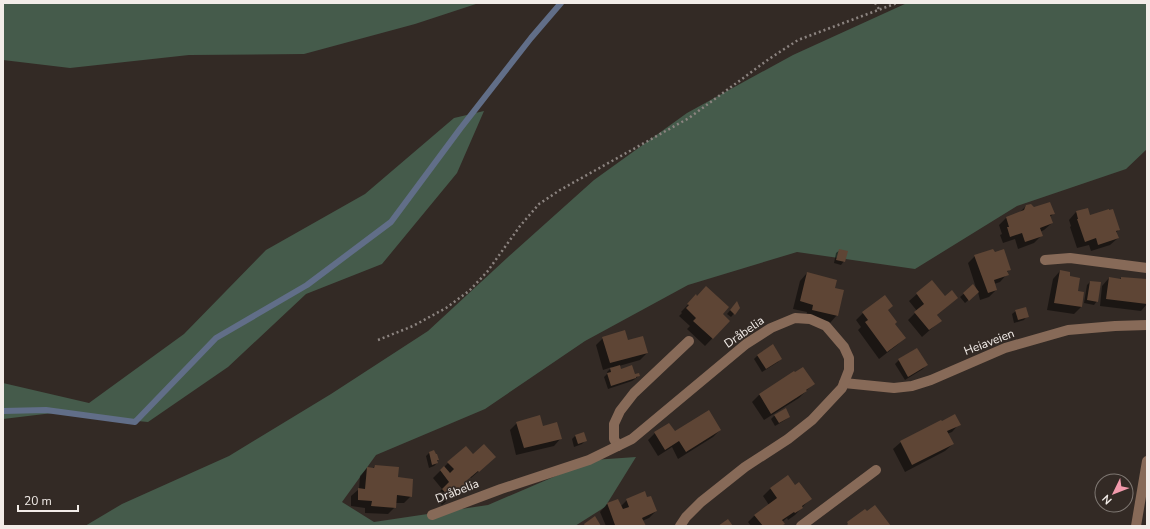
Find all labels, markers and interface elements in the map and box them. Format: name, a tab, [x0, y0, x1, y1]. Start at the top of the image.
street label: Dråbelia	[721, 312, 767, 352]
street label: Heiaveien	[961, 325, 1017, 359]
north arrow	[1094, 473, 1134, 513]
street label: Dråbelia	[433, 475, 481, 507]
scale bar	[18, 487, 78, 513]
text: N	[1099, 491, 1115, 508]
text: 20 m	[24, 493, 52, 509]

